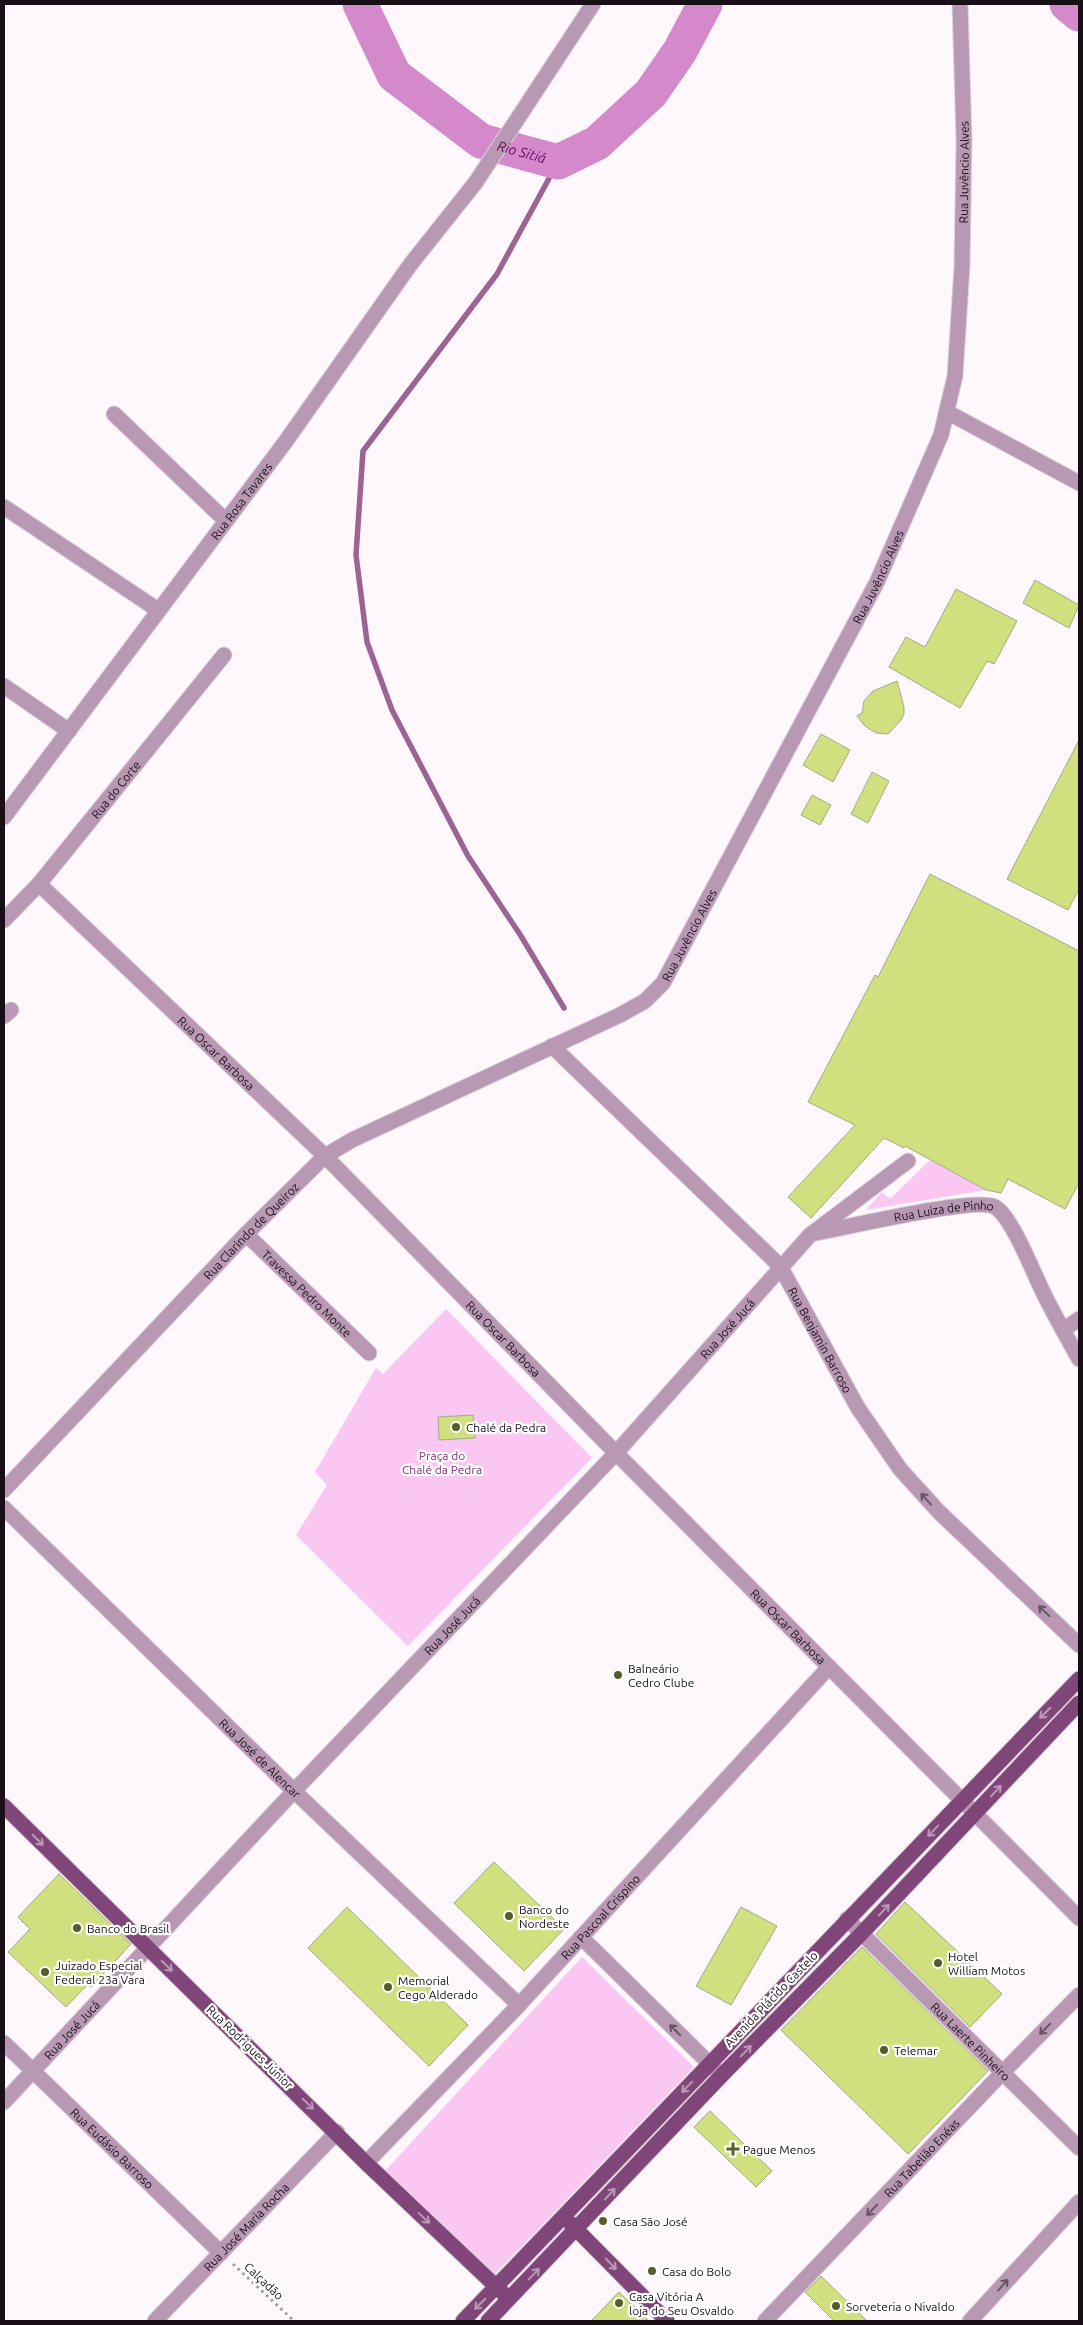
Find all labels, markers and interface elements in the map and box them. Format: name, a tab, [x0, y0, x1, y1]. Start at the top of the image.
street label: Rua Juvêncio Alves	[956, 121, 971, 223]
water label: Rio Sitiá	[495, 138, 548, 166]
street label: Rua Rosa Tavares	[208, 460, 274, 542]
street label: Rua Juvêncio Alves	[850, 528, 905, 626]
street label: Rua do Corte	[88, 758, 143, 821]
street label: Rua Juvêncio Alves	[659, 887, 718, 983]
street label: Rua Oscar Barbosa	[176, 1013, 257, 1092]
street label: Rua Clarindo de Queiroz	[200, 1179, 301, 1282]
street label: Rua Luiza de Pinho	[893, 1198, 995, 1223]
street label: Travessa Pedro Monte	[260, 1247, 355, 1339]
street label: Rua Benjamin Barroso	[786, 1285, 855, 1395]
street label: Rua José Jucá	[697, 1296, 757, 1361]
street label: Rua Oscar Barbosa	[464, 1298, 544, 1379]
marker: Chalé da Pedra	[450, 1421, 462, 1433]
place label: Chalé da Pedra	[466, 1421, 546, 1434]
park label: Praça do Chalé da Pedra	[402, 1449, 482, 1476]
one-way arrow	[921, 1493, 933, 1506]
street label: Rua Oscar Barbosa	[748, 1586, 829, 1667]
street label: Rua José Jucá	[421, 1594, 482, 1657]
one-way arrow	[1037, 1605, 1050, 1617]
place label: Balneário Cedro Clube	[628, 1662, 694, 1689]
marker: Balneário Cedro Clube	[612, 1669, 624, 1681]
one-way arrow	[1039, 1707, 1051, 1720]
street label: Rua José de Alencar	[217, 1716, 304, 1801]
one-way arrow	[990, 1785, 1002, 1798]
one-way arrow	[927, 1825, 939, 1837]
one-way arrow	[32, 1834, 45, 1846]
street label: Rua Pascoal Crispino	[558, 1871, 642, 1962]
place label: Banco do Nordeste	[519, 1903, 569, 1930]
one-way arrow	[878, 1903, 890, 1916]
marker: Banco do Nordeste	[503, 1910, 515, 1922]
marker: Banco do Brasil	[71, 1922, 83, 1934]
place label: Banco do Brasil	[87, 1922, 169, 1935]
street label: Avenida Plácido Castelo	[722, 1949, 820, 2049]
place label: Hotel William Motos	[948, 1950, 1025, 1977]
marker: Hotel William Motos	[932, 1957, 944, 1969]
place label: Juizado Especial Federal 23a Vara	[55, 1959, 145, 1986]
one-way arrow	[160, 1960, 173, 1972]
marker: Juizado Especial Federal 23a Vara	[39, 1966, 51, 1978]
place label: Memorial Cego Alderado	[398, 1974, 478, 2001]
marker: Memorial Cego Alderado	[382, 1981, 394, 1993]
street label: Rua José Jucá	[41, 1998, 102, 2062]
street label: Rua Laerte Pinheiro	[929, 1999, 1013, 2083]
street label: Rua Rodrigues Júnior	[204, 2003, 296, 2092]
one-way arrow	[1039, 2023, 1051, 2036]
one-way arrow	[669, 2024, 681, 2036]
one-way arrow	[740, 2044, 752, 2057]
marker: Telemar	[878, 2044, 890, 2056]
place label: Telemar	[894, 2044, 938, 2057]
one-way arrow	[681, 2081, 693, 2094]
one-way arrow	[302, 2098, 314, 2110]
street label: Rua Eudásio Barroso	[68, 2105, 157, 2191]
street label: Rua Tabelião Enéas	[881, 2116, 961, 2199]
marker: Pague Menos	[727, 2143, 739, 2155]
place label: Pague Menos	[743, 2143, 816, 2156]
street label: Rua José Maria Rocha	[201, 2180, 291, 2273]
one-way arrow	[604, 2188, 616, 2200]
one-way arrow	[866, 2203, 878, 2216]
one-way arrow	[418, 2212, 431, 2224]
marker: Casa São José	[597, 2215, 609, 2227]
place label: Casa São José	[613, 2215, 688, 2228]
one-way arrow	[605, 2258, 617, 2271]
street label: Calçadão	[242, 2260, 286, 2302]
marker: Casa do Bolo	[646, 2265, 658, 2277]
place label: Casa do Bolo	[662, 2265, 731, 2278]
one-way arrow	[528, 2267, 540, 2280]
one-way arrow	[997, 2279, 1009, 2292]
place label: Casa Vitória A loja do Seu Osvaldo	[629, 2290, 734, 2317]
marker: Casa Vitória A loja do Seu Osvaldo	[613, 2297, 625, 2309]
one-way arrow	[474, 2298, 486, 2310]
marker: Sorveteria o Nivaldo	[830, 2300, 842, 2312]
place label: Sorveteria o Nivaldo	[846, 2300, 955, 2313]

